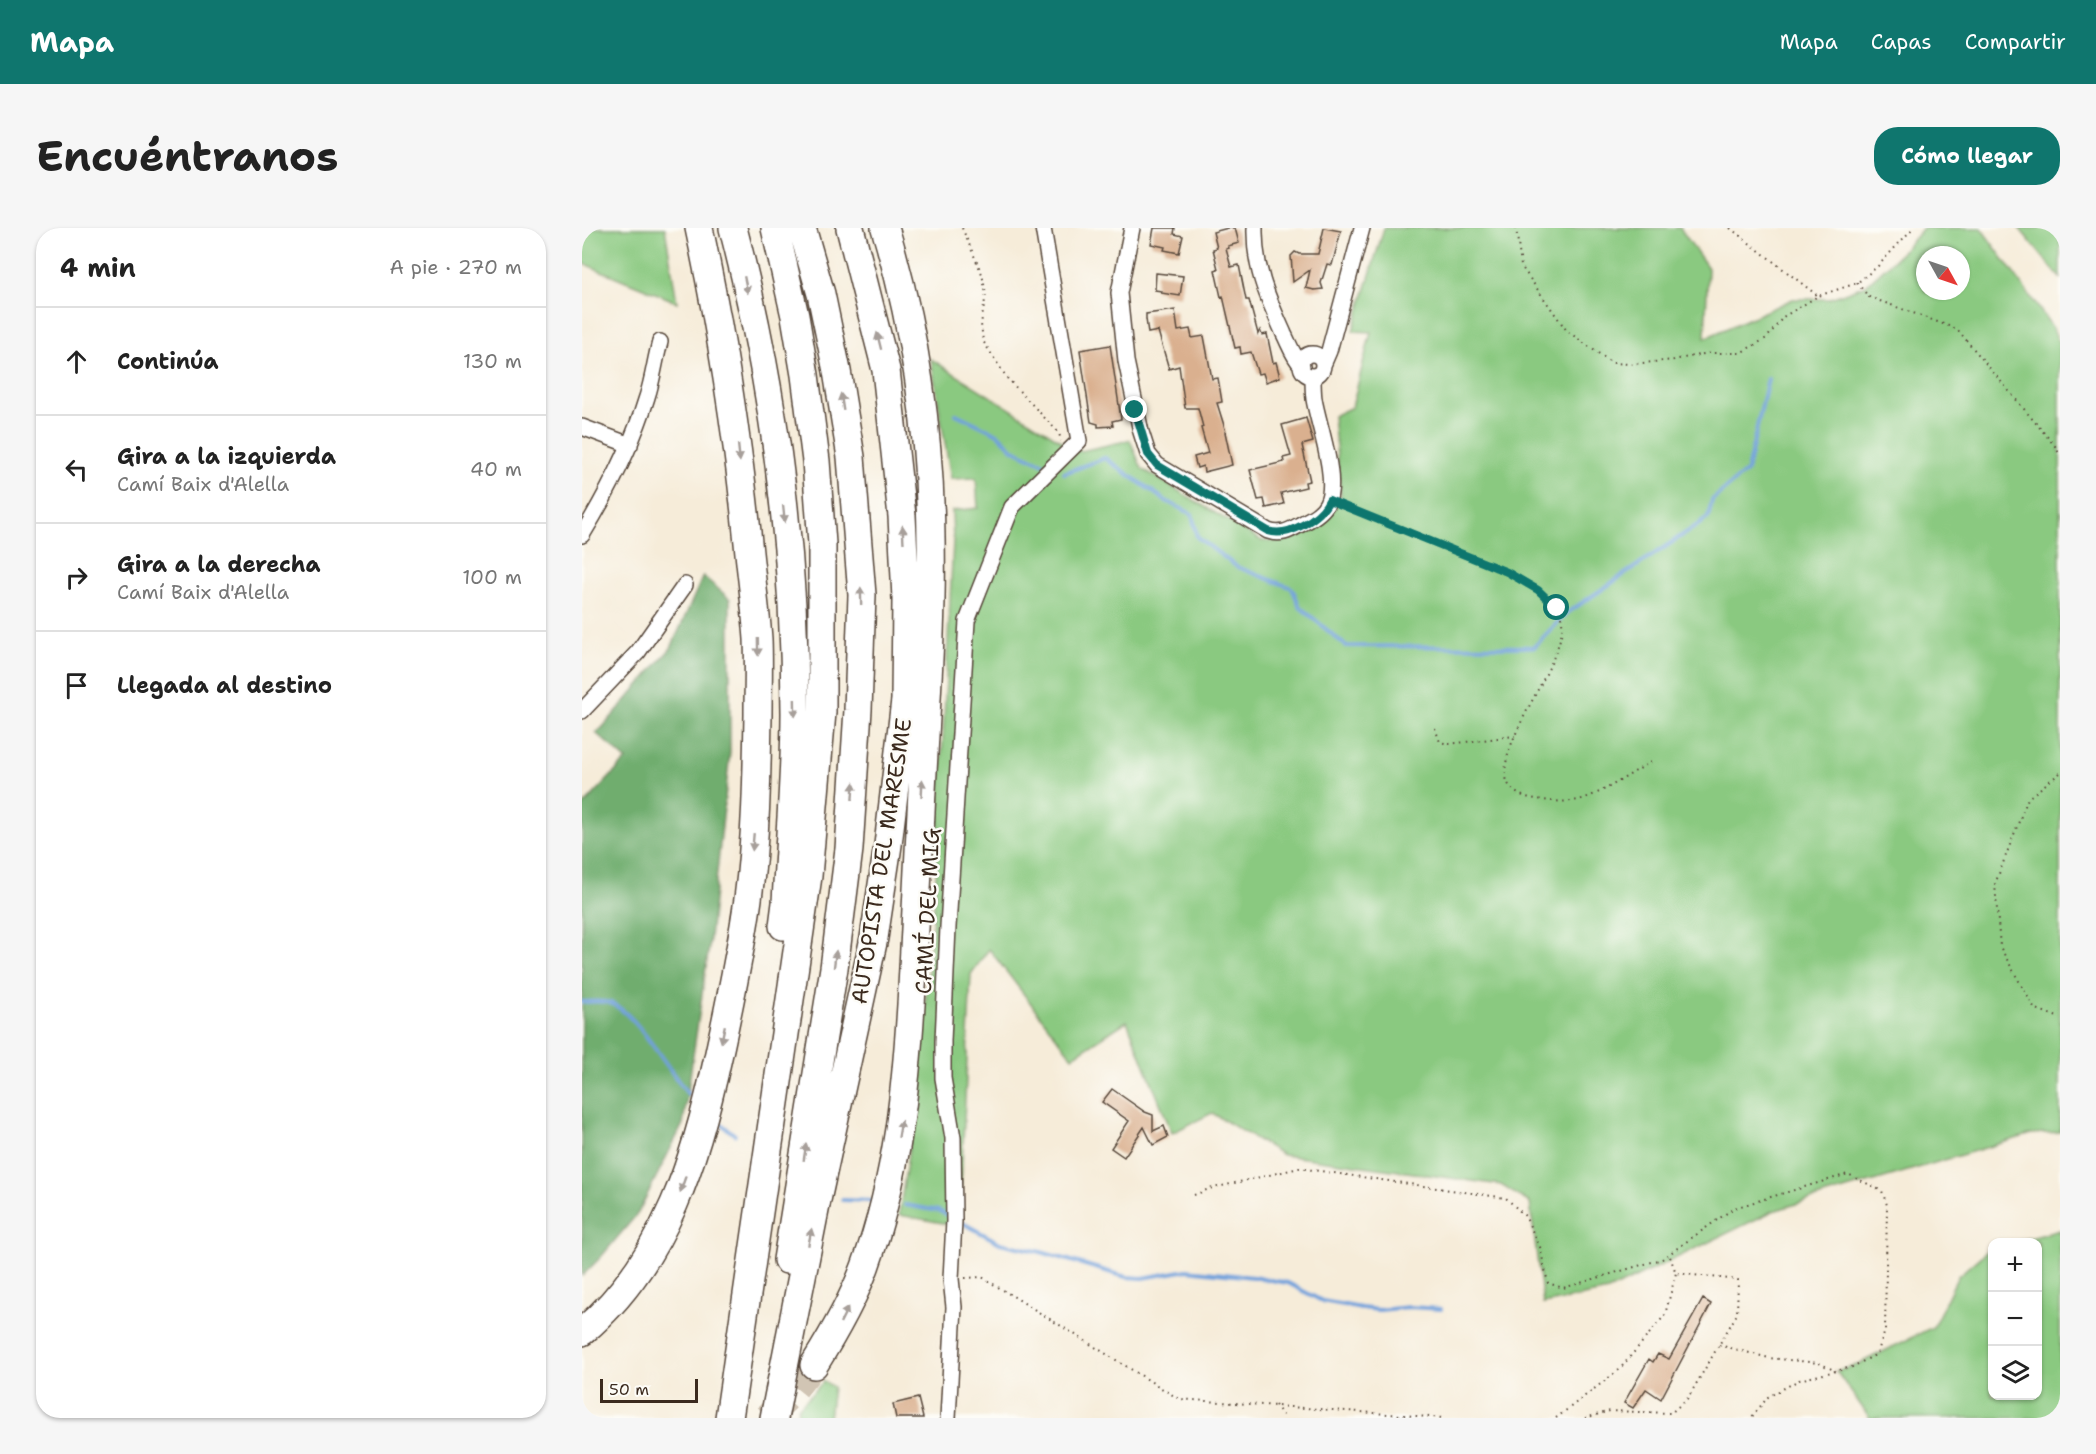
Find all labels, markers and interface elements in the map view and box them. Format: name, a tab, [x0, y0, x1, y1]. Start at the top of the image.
text: Mapa	[30, 23, 114, 61]
text: Mapa	[1780, 28, 1838, 56]
text: Capas	[1871, 28, 1932, 56]
text: Compartir	[1965, 28, 2066, 56]
button: Cómo llegar	[1874, 127, 2060, 185]
text: Encuéntranos	[36, 128, 338, 184]
north arrow	[1916, 246, 1970, 300]
text: 4 min	[60, 250, 136, 285]
text: A pie · 270 m	[390, 254, 522, 280]
one-way arrow	[742, 276, 752, 294]
one-way arrow	[873, 332, 883, 350]
icon: ahead	[60, 345, 93, 378]
text: Continúa	[117, 347, 219, 376]
text: 130 m	[463, 348, 522, 374]
one-way arrow	[837, 393, 846, 412]
route end	[1121, 396, 1147, 422]
text: Gira a la izquierda	[117, 442, 336, 471]
one-way arrow	[734, 443, 744, 462]
icon: left	[60, 453, 93, 486]
text: 40 m	[470, 456, 522, 482]
text: Camí Baix d'Alella	[117, 471, 289, 497]
one-way arrow	[779, 504, 789, 523]
one-way arrow	[899, 524, 908, 543]
text: Gira a la derecha	[117, 550, 321, 579]
icon: right	[60, 561, 93, 594]
text: 100 m	[462, 564, 522, 590]
text: Camí Baix d'Alella	[117, 579, 289, 605]
one-way arrow	[856, 587, 866, 606]
route start	[1543, 594, 1569, 620]
one-way arrow	[753, 637, 763, 656]
icon: arrive	[60, 669, 93, 702]
text: Llegada al destino	[117, 671, 332, 700]
one-way arrow	[790, 699, 800, 718]
street label: AUTOPISTA DEL MARESME	[845, 716, 918, 1006]
one-way arrow	[917, 778, 926, 797]
one-way arrow	[848, 782, 857, 801]
street label: CAMÍ DEL MIG	[909, 827, 946, 995]
one-way arrow	[748, 832, 757, 851]
one-way arrow	[830, 950, 839, 969]
one-way arrow	[718, 1025, 728, 1044]
one-way arrow	[895, 1119, 904, 1138]
one-way arrow	[801, 1142, 810, 1161]
one-way arrow	[678, 1175, 688, 1193]
one-way arrow	[806, 1227, 815, 1246]
map controls	[1988, 1238, 2042, 1400]
button: +	[1988, 1238, 2042, 1292]
button: −	[1988, 1292, 2042, 1346]
one-way arrow	[839, 1306, 849, 1323]
button: layers	[1988, 1346, 2042, 1400]
scale bar	[600, 1376, 698, 1404]
text: 50 m	[609, 1379, 649, 1400]

